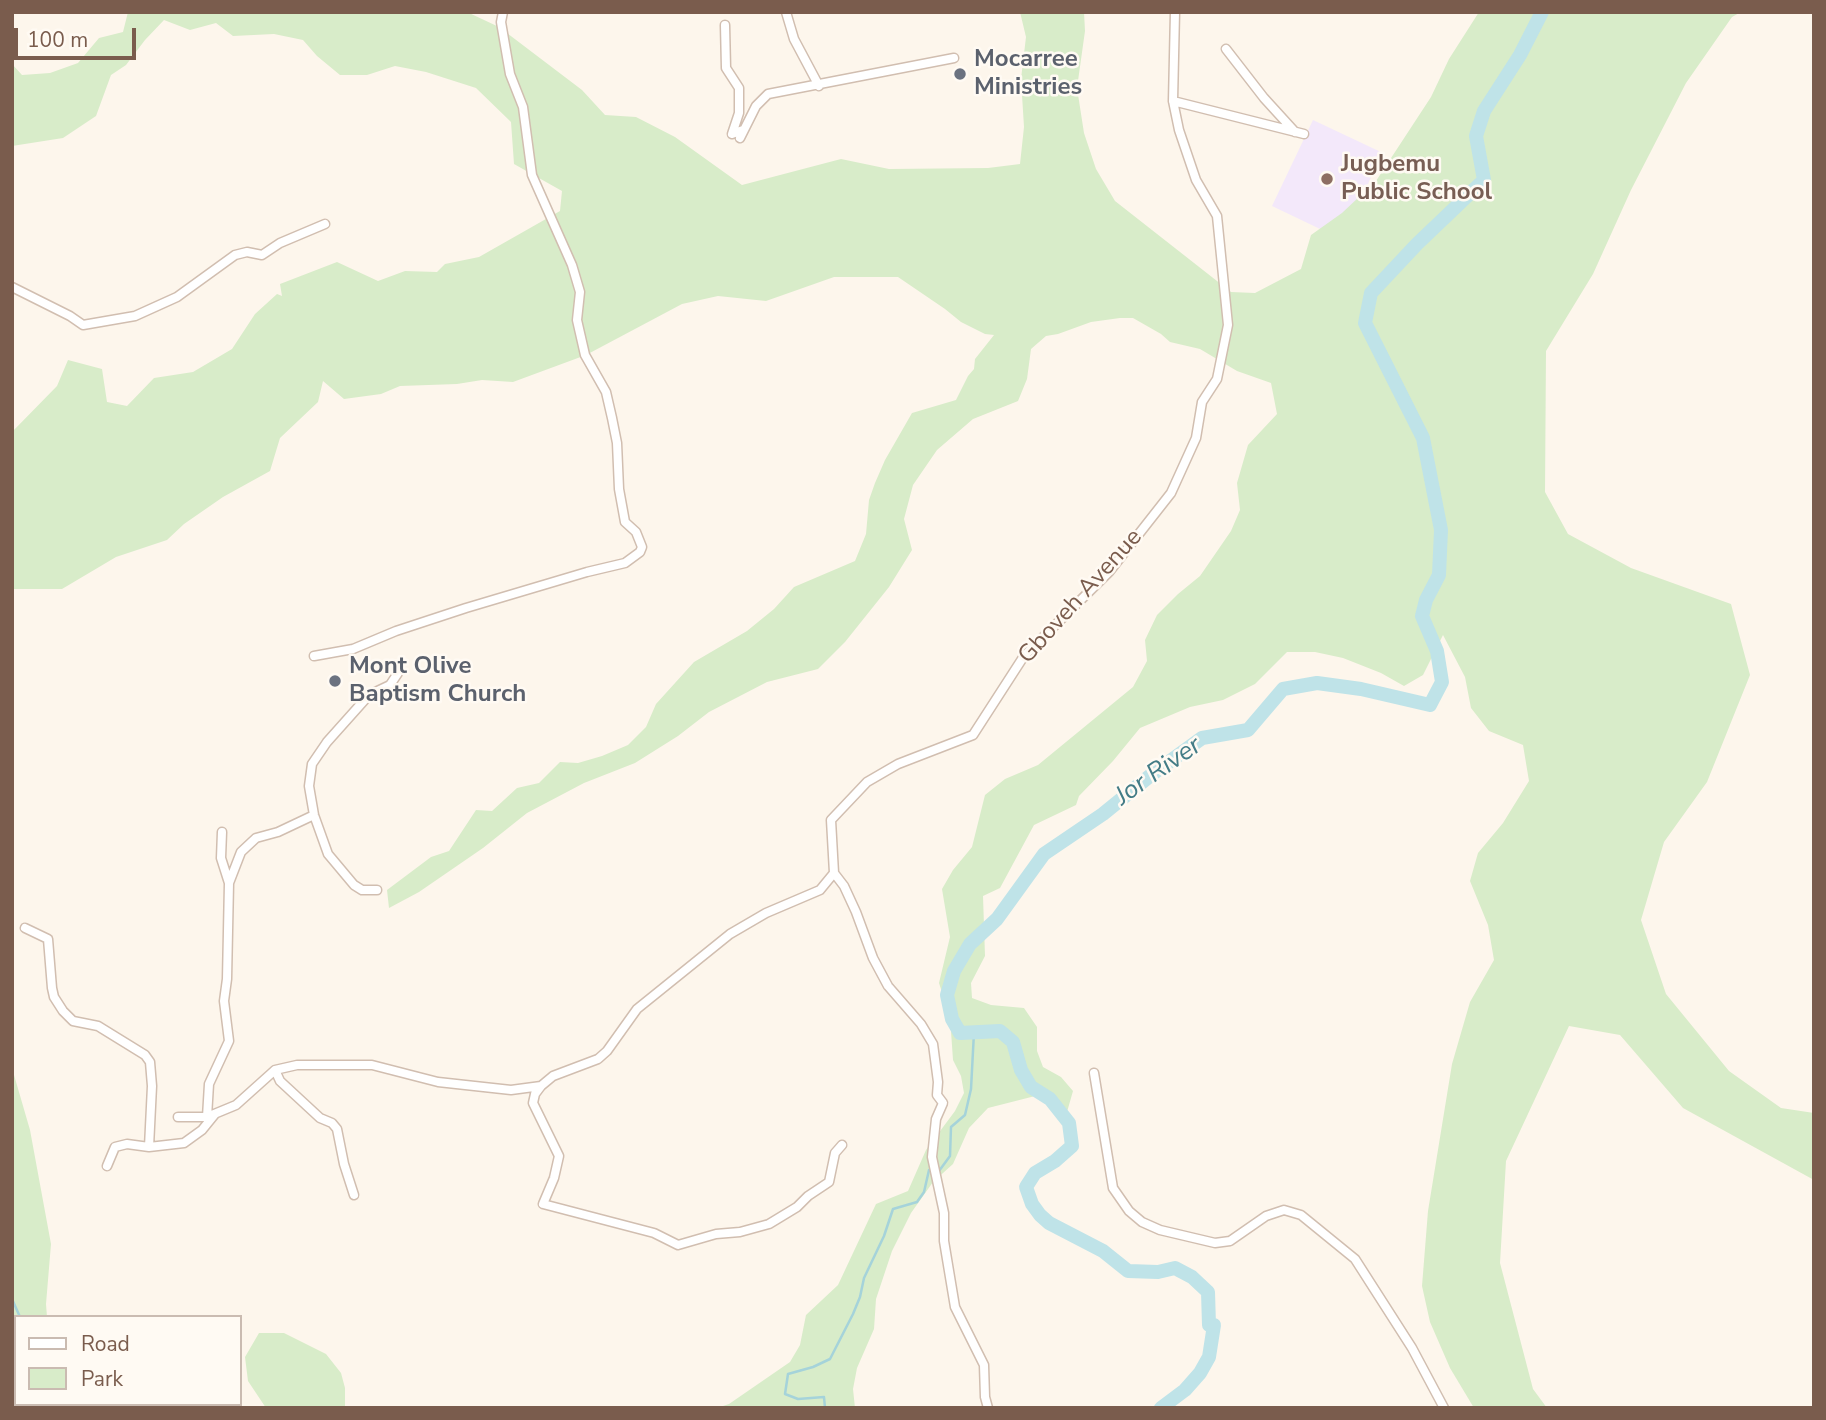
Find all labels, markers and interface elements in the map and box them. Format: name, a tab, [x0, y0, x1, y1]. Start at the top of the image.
scale bar	[18, 14, 140, 58]
text: 100 m	[27, 26, 88, 54]
place label: Mocarree Ministries	[974, 46, 1082, 102]
marker: Mocarree Ministries	[952, 66, 968, 82]
place label: Jugbemu Public School	[1341, 151, 1492, 207]
marker: Jugbemu Public School	[1319, 171, 1335, 187]
street label: Gboveh Avenue	[1013, 524, 1149, 670]
place label: Mont Olive Baptism Church	[349, 653, 526, 709]
marker: Mont Olive Baptism Church	[327, 673, 343, 689]
water label: Jor River	[1110, 731, 1208, 813]
legend	[14, 1315, 242, 1406]
text: Road	[81, 1330, 130, 1358]
text: Park	[81, 1365, 123, 1393]

